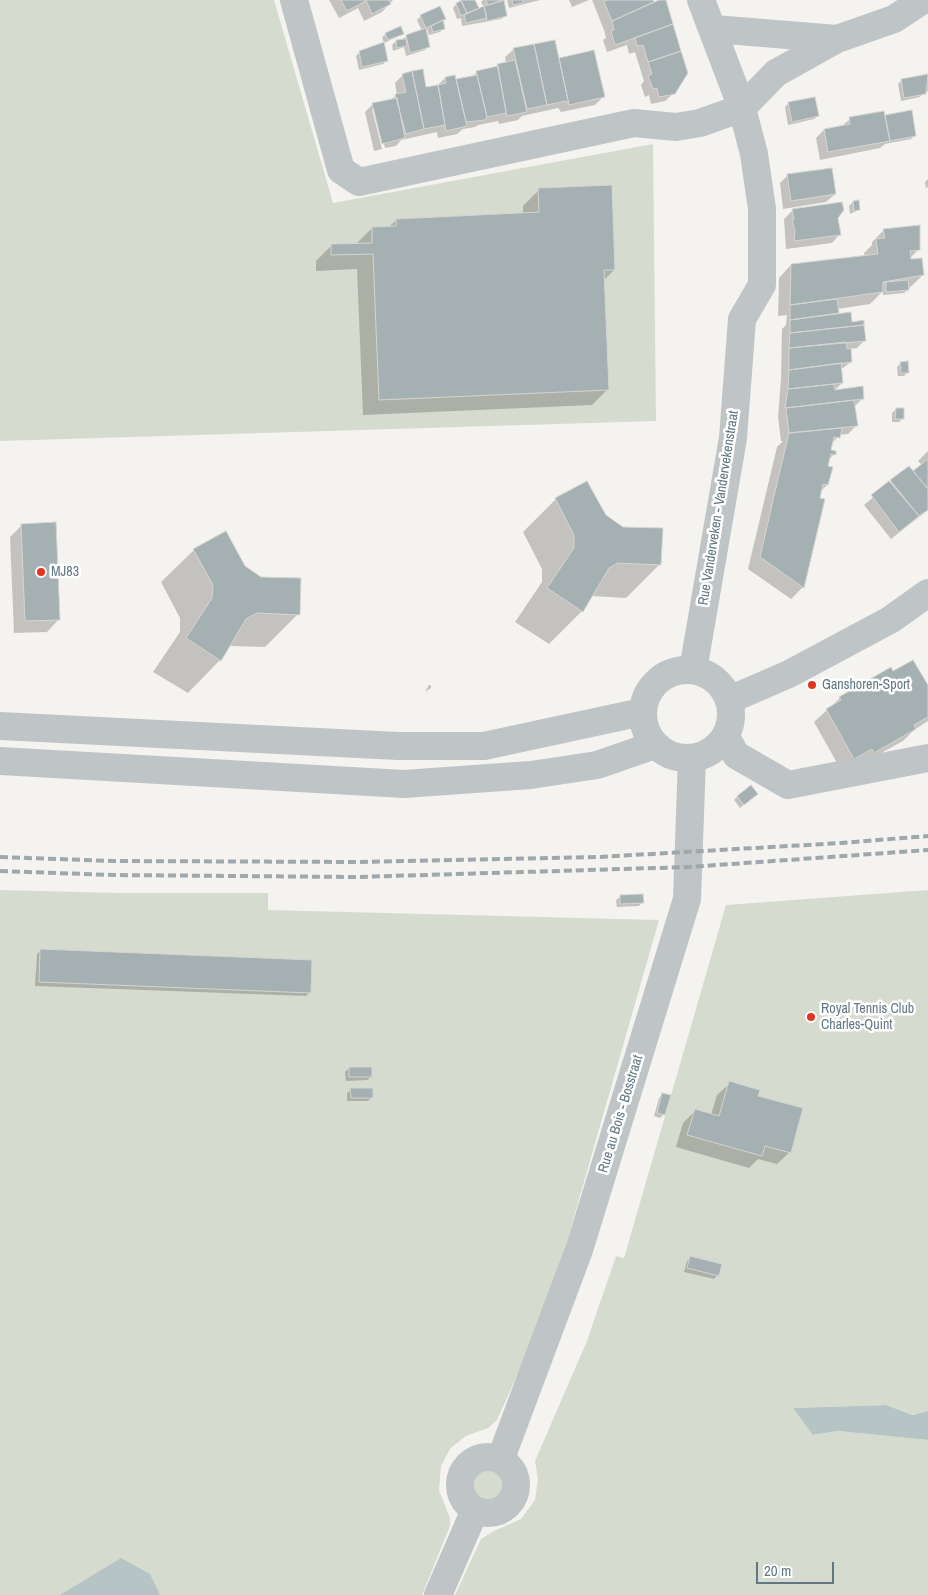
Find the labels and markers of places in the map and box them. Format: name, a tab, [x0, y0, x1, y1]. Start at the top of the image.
place label: MJ83	[51, 564, 79, 580]
marker: MJ83	[35, 566, 47, 578]
place label: Ganshoren-Sport	[822, 677, 910, 693]
marker: Ganshoren-Sport	[806, 679, 818, 691]
place label: Royal Tennis Club Charles-Quint	[821, 1001, 914, 1034]
marker: Royal Tennis Club Charles-Quint	[805, 1011, 817, 1023]

